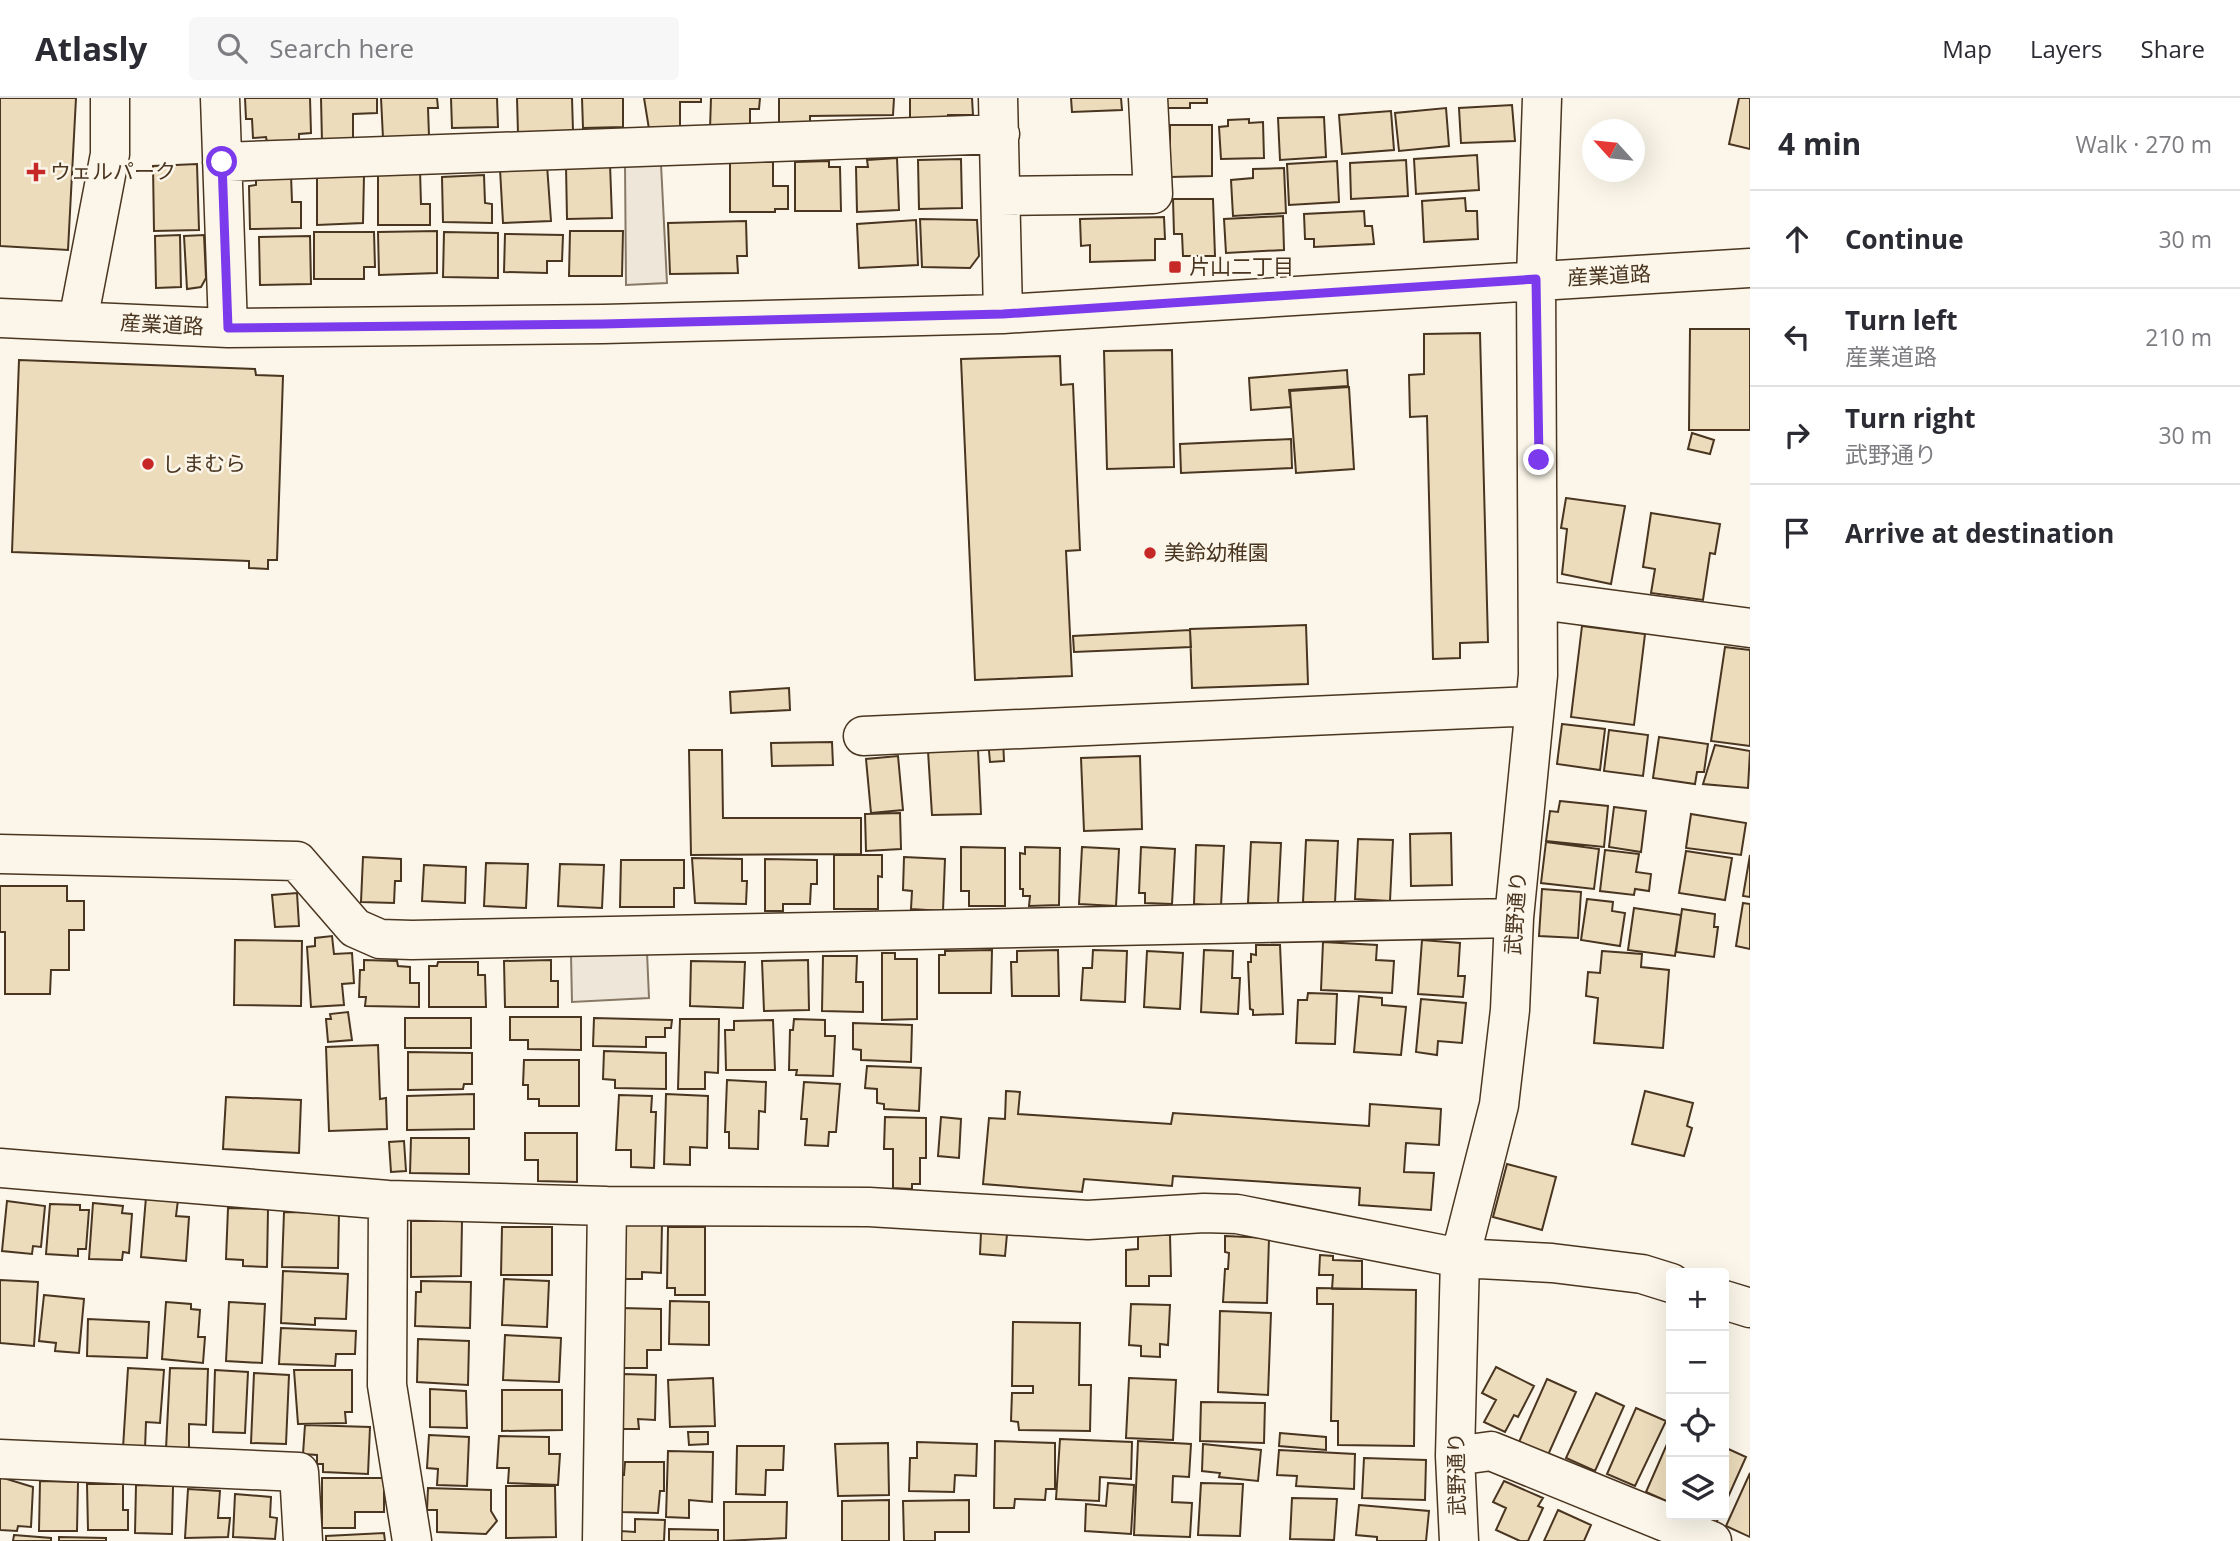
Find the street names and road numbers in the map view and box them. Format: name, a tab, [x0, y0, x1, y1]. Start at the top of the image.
street label: 産業道路	[1566, 259, 1652, 291]
street label: 産業道路	[119, 308, 205, 340]
street label: 武野通り	[1498, 870, 1532, 956]
street label: 武野通り	[1441, 1432, 1471, 1516]

